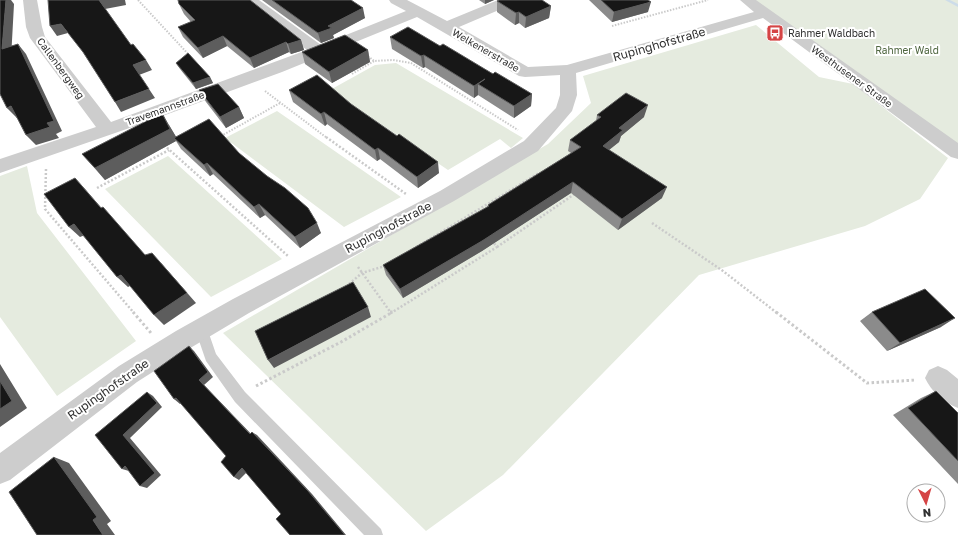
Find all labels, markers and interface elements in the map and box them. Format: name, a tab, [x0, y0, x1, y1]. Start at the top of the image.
bus stop icon: Rahmer Waldbach	[765, 23, 785, 43]
street label: Rupinghofstraße	[611, 24, 707, 64]
street label: Welkenerstraße	[450, 26, 522, 74]
place label: Rahmer Waldbach	[788, 27, 875, 39]
street label: Callenbergweg	[35, 35, 87, 101]
street label: Westhusener Straße	[809, 43, 895, 110]
park label: Rahmer Wald	[875, 44, 939, 56]
street label: Travemannstraße	[124, 88, 206, 128]
street label: Rupinghofstraße	[342, 198, 434, 256]
street label: Rupinghofstraße	[64, 355, 152, 423]
north arrow	[906, 483, 946, 523]
text: N	[922, 507, 932, 520]

